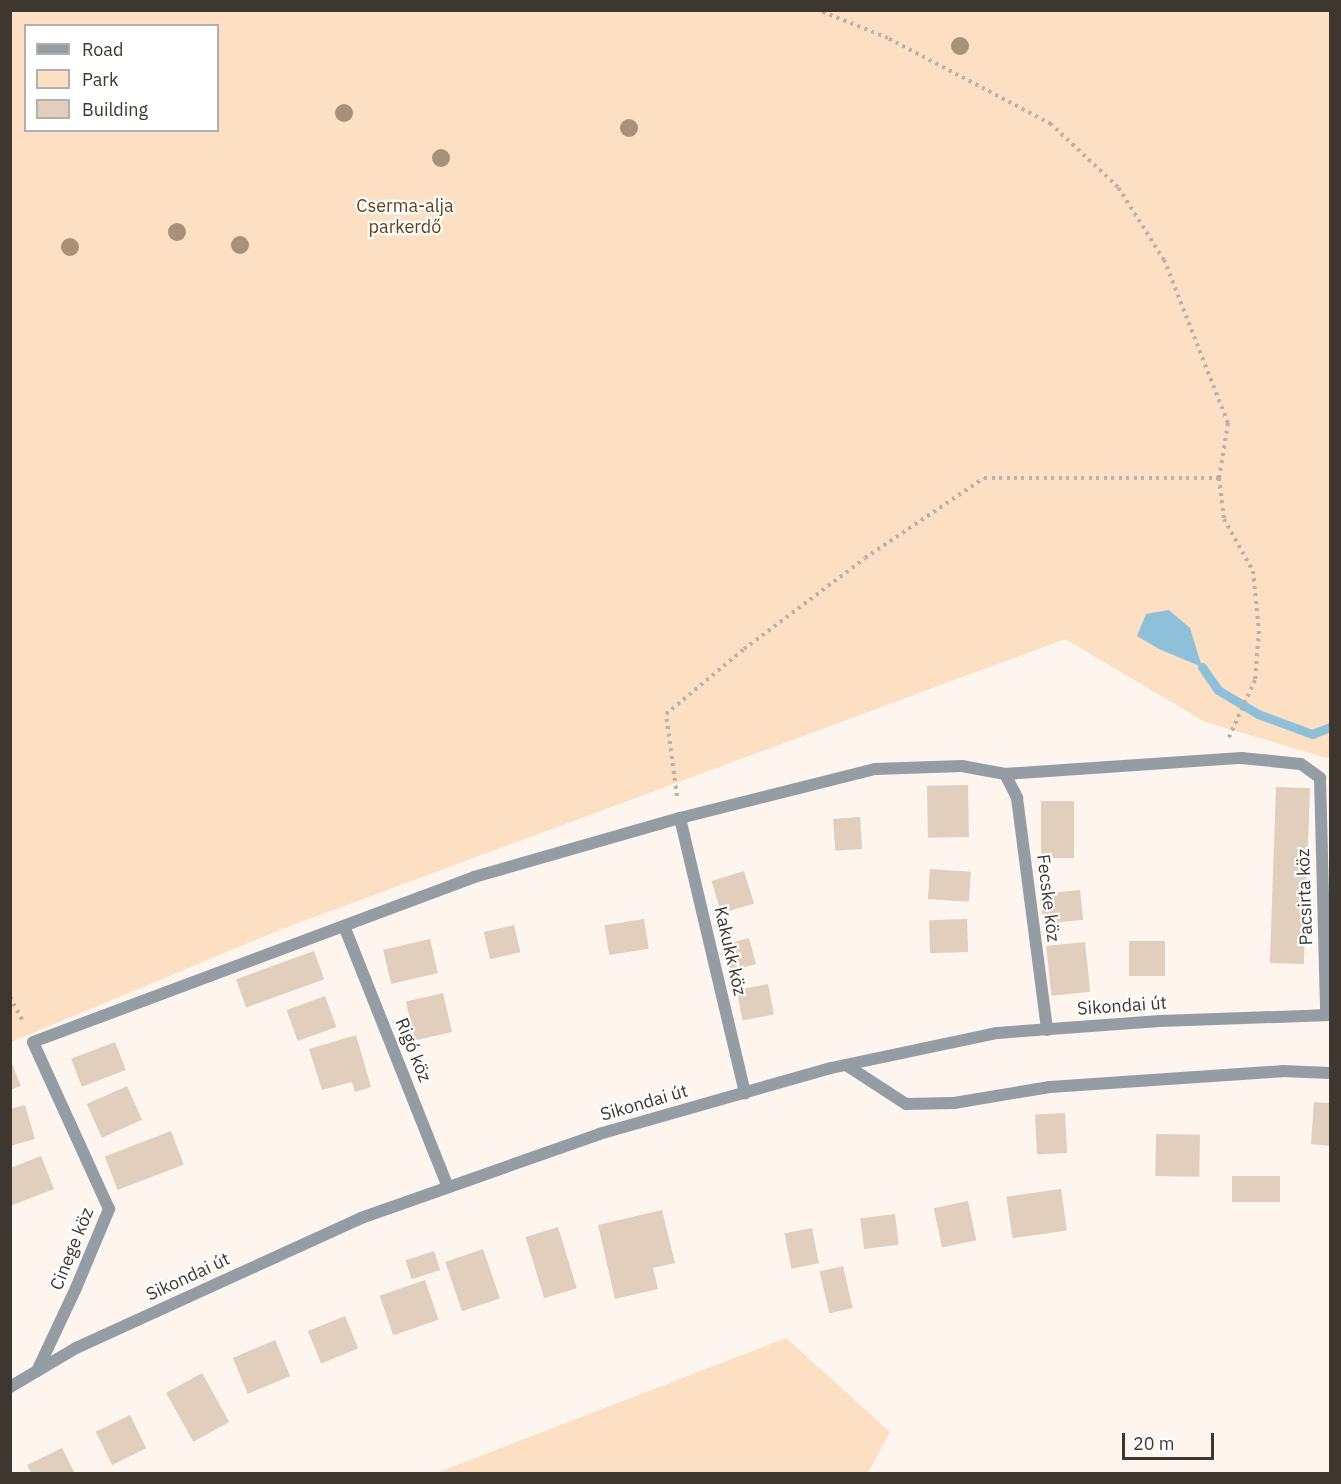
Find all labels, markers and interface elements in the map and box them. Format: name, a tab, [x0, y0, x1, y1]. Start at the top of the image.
legend	[24, 24, 219, 132]
text: Road	[82, 38, 123, 61]
text: Park	[82, 68, 118, 91]
text: Building	[82, 98, 148, 121]
park label: Cserma-alja parkerdő	[356, 196, 454, 238]
street label: Pacsirta köz	[1293, 848, 1317, 946]
street label: Fecske köz	[1032, 853, 1064, 943]
street label: Kakukk köz	[709, 904, 751, 998]
street label: Sikondai út	[1076, 992, 1168, 1020]
street label: Rigó köz	[390, 1015, 436, 1085]
street label: Sikondai út	[598, 1080, 690, 1126]
street label: Cinege köz	[46, 1205, 98, 1293]
street label: Sikondai út	[143, 1248, 233, 1306]
scale bar	[1125, 1421, 1216, 1459]
text: 20 m	[1133, 1432, 1175, 1455]

